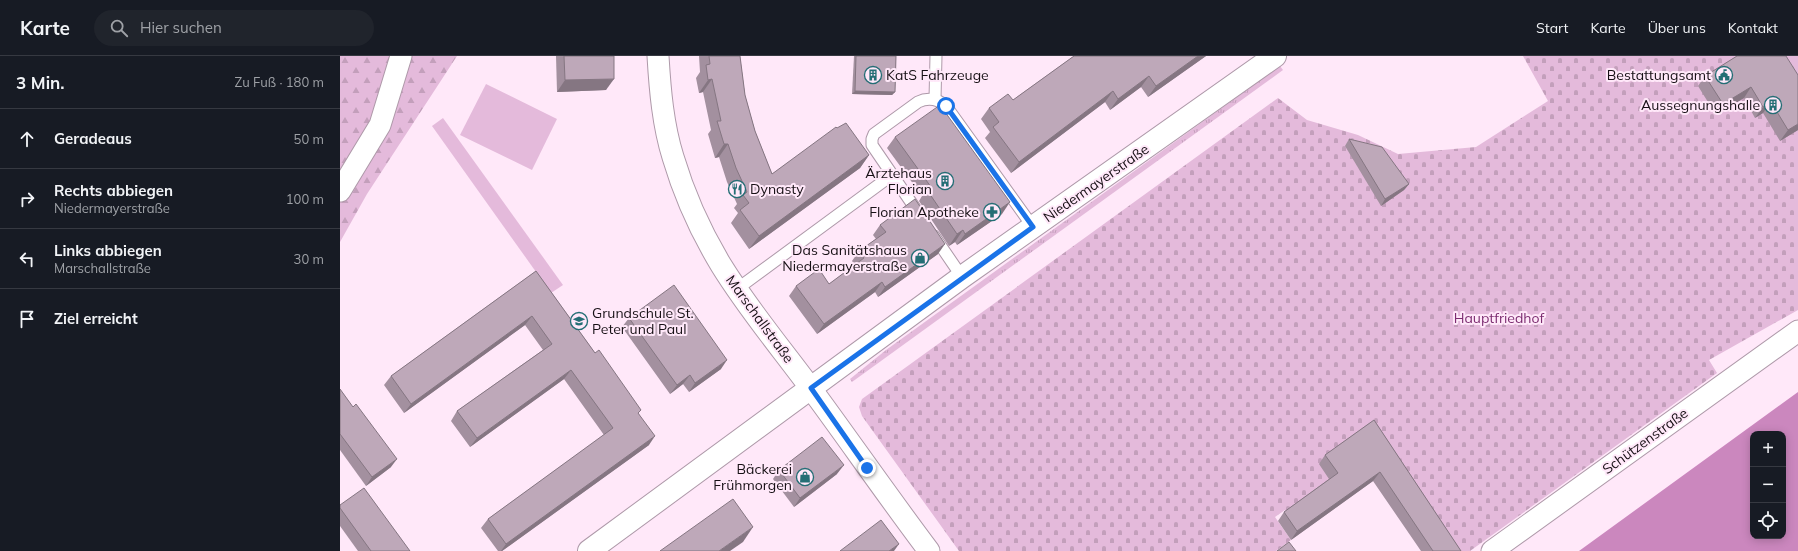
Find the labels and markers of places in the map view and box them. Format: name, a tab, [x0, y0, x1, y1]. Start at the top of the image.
building icon: KatS Fahrzeuge	[863, 65, 883, 85]
public building icon: Bestattungsamt	[1714, 65, 1734, 85]
place label: KatS Fahrzeuge	[886, 66, 989, 84]
place label: Bestattungsamt	[1607, 66, 1711, 84]
building icon: Aussegnungshalle	[1763, 95, 1783, 115]
place label: Aussegnungshalle	[1641, 96, 1760, 114]
place label: Ärztehaus Florian	[865, 164, 932, 198]
building icon: Ärztehaus Florian	[935, 171, 955, 191]
restaurant icon: Dynasty	[727, 179, 747, 199]
place label: Dynasty	[750, 180, 804, 198]
pharmacy icon: Florian Apotheke	[982, 202, 1002, 222]
place label: Florian Apotheke	[869, 203, 979, 221]
place label: Das Sanitätshaus Niedermayerstraße	[782, 241, 907, 275]
shop icon: Das Sanitätshaus Niedermayerstraße	[910, 248, 930, 268]
place label: Grundschule St. Peter und Paul	[592, 304, 694, 338]
school or university icon: Grundschule St. Peter und Paul	[569, 311, 589, 331]
place label: Bäckerei Frühmorgen	[713, 460, 792, 494]
shop icon: Bäckerei Frühmorgen	[795, 467, 815, 487]

